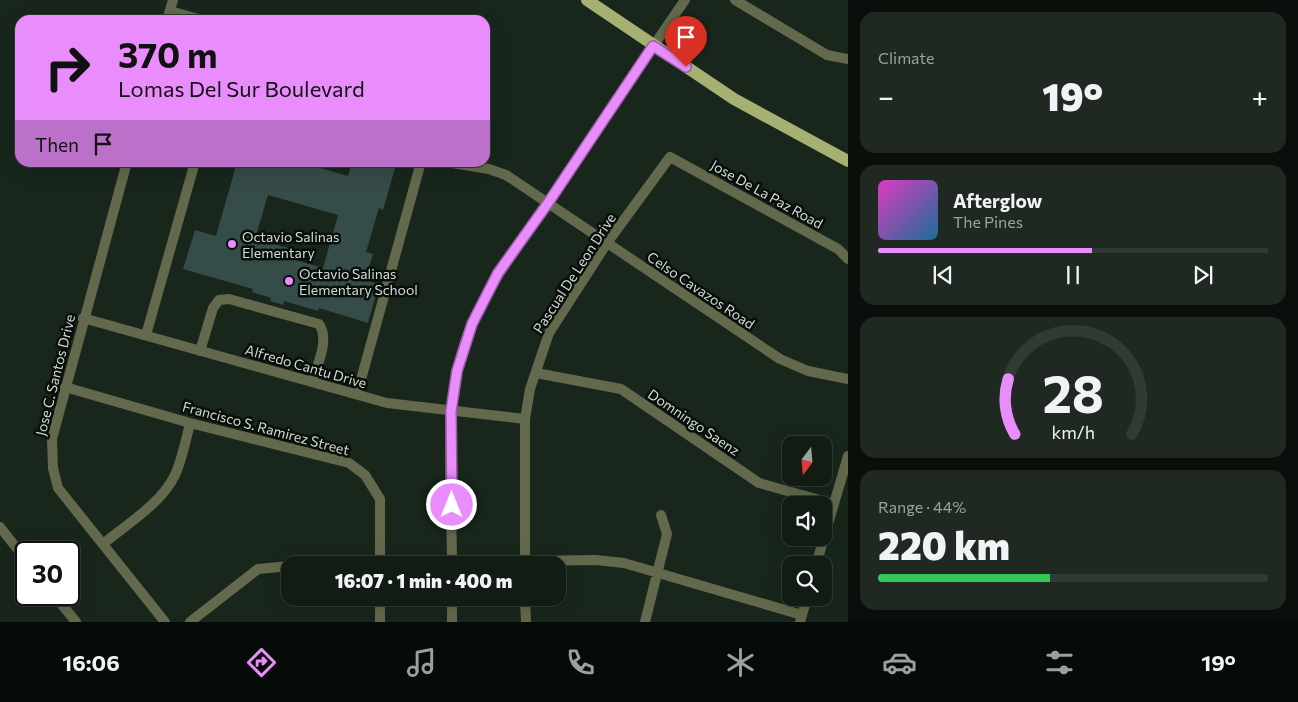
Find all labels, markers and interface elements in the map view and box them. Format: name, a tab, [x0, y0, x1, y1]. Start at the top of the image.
pin	[665, 16, 707, 67]
icon: arrive	[672, 23, 700, 51]
text: 370 m	[118, 32, 218, 75]
icon: right	[35, 35, 100, 100]
text: Climate	[878, 48, 934, 67]
text: 19°	[1042, 72, 1103, 119]
text: Lomas Del Sur Boulevard	[118, 75, 365, 102]
text: −	[878, 79, 894, 113]
text: +	[1252, 79, 1268, 113]
icon: arrive	[89, 130, 117, 158]
text: Then	[35, 133, 79, 156]
street label: Jose De La Paz Road	[708, 156, 826, 232]
text: Afterglow	[953, 189, 1042, 212]
street label: Pascual De Leon Drive	[529, 210, 619, 336]
text: The Pines	[953, 212, 1023, 231]
place label: Octavio Salinas Elementary	[242, 228, 340, 261]
marker: Octavio Salinas Elementary	[226, 238, 238, 250]
street label: Celso Cavazos Road	[644, 248, 758, 332]
icon: previous	[929, 261, 957, 289]
icon: pause	[1059, 261, 1087, 289]
icon: next	[1189, 261, 1217, 289]
place label: Octavio Salinas Elementary School	[299, 265, 418, 298]
marker: Octavio Salinas Elementary School	[283, 275, 295, 287]
street label: Jose C. Santos Drive	[32, 312, 78, 438]
street label: Alfredo Cantu Drive	[243, 341, 369, 391]
text: 28	[1042, 360, 1104, 424]
street label: Domningo Saenz	[645, 385, 743, 459]
street label: Francisco S. Ramirez Street	[181, 398, 352, 459]
text: km/h	[1051, 421, 1095, 443]
north arrow	[782, 436, 832, 486]
map controls	[782, 436, 832, 606]
position arrow	[425, 478, 477, 530]
button: sound	[782, 496, 832, 546]
text: Range · 44%	[878, 497, 966, 516]
text: 220 km	[878, 521, 1010, 568]
speed limit sign: 30	[15, 541, 80, 606]
button: search	[782, 556, 832, 606]
text: 16:07 · 1 min · 400 m	[335, 569, 512, 592]
icon: directions	[244, 645, 279, 680]
icon: music	[404, 645, 439, 680]
icon: phone	[563, 645, 598, 680]
icon: climate	[723, 645, 758, 680]
icon: car	[882, 645, 917, 680]
icon: filters	[1042, 645, 1077, 680]
text: 16:06	[62, 649, 120, 676]
text: 19°	[1201, 649, 1236, 676]

